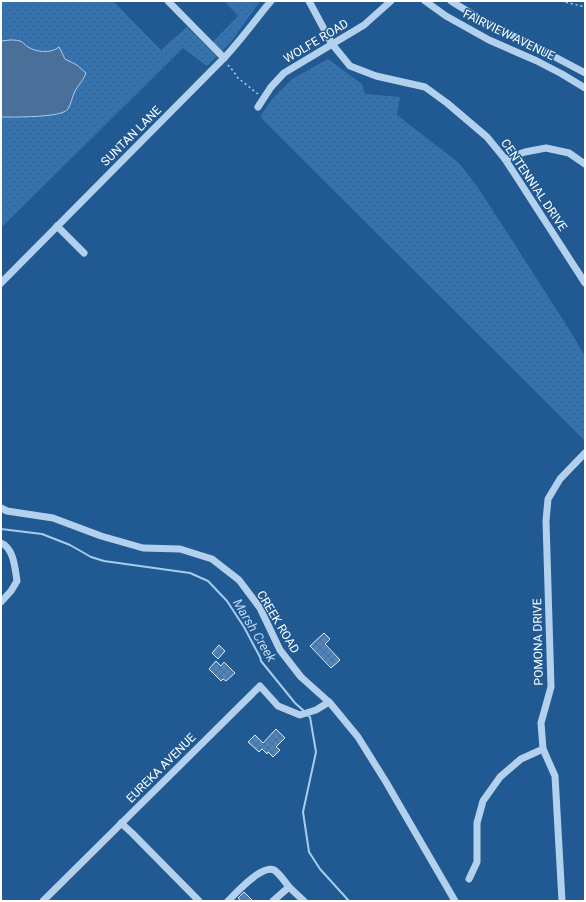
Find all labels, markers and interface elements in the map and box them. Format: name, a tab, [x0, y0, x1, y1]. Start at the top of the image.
street label: FAIRVIEW AVENUE	[461, 7, 557, 63]
street label: WOLFE ROAD	[281, 16, 351, 66]
street label: SUNTAN LANE	[98, 103, 164, 169]
street label: CENTENNIAL DRIVE	[498, 136, 570, 234]
street label: CREEK ROAD	[254, 588, 302, 656]
water label: Marsh Creek	[230, 596, 280, 665]
street label: POMONA DRIVE	[530, 598, 546, 686]
street label: EUREKA AVENUE	[123, 730, 199, 806]

